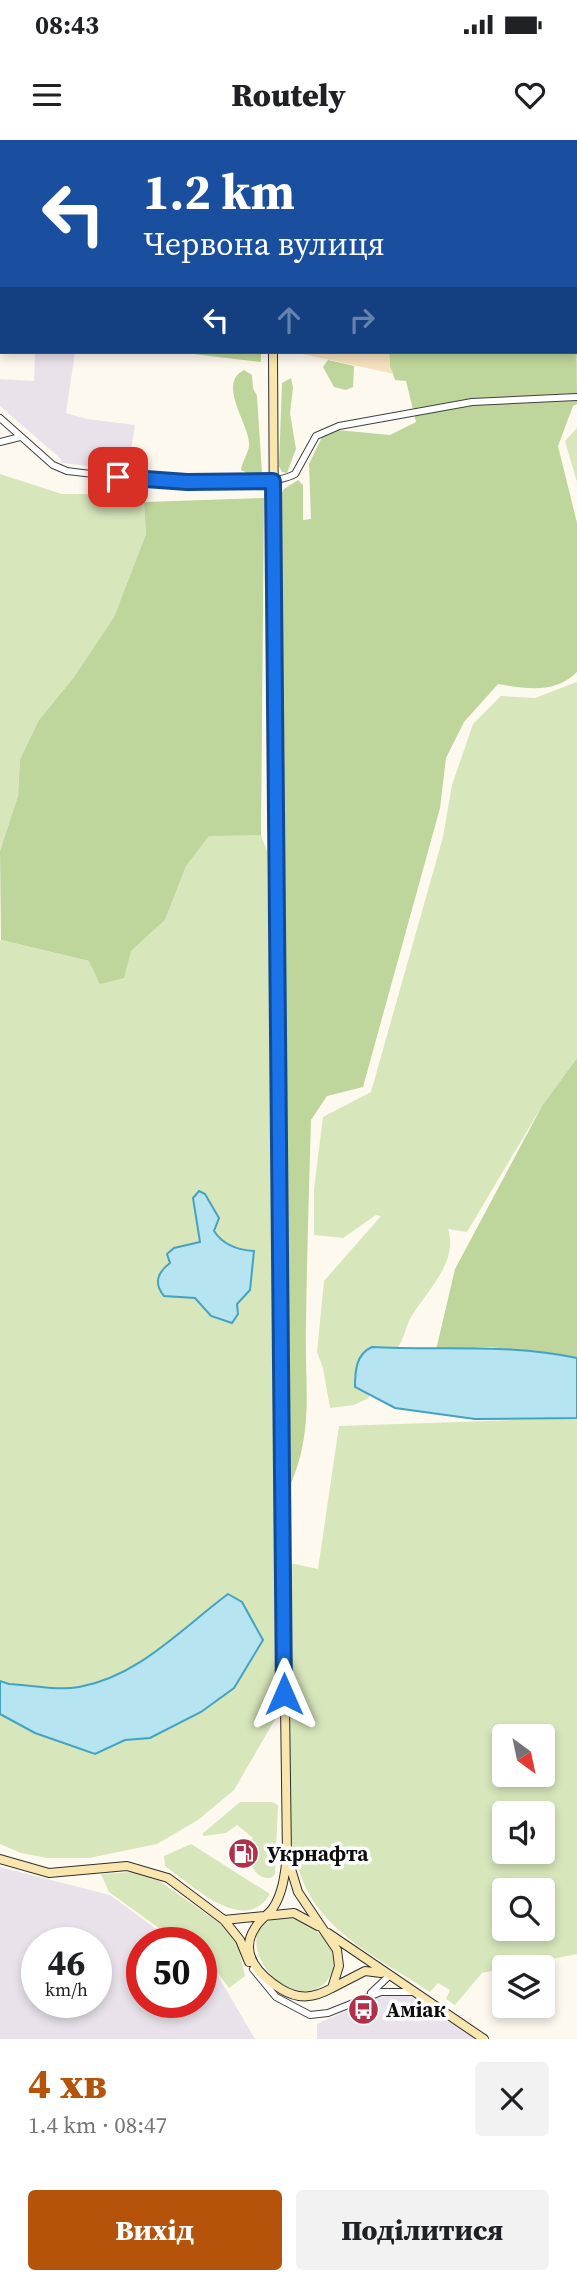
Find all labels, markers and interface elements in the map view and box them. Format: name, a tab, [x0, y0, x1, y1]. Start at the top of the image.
text: 08:43	[35, 7, 99, 43]
text: Routely	[231, 73, 346, 117]
icon: menu	[28, 76, 66, 114]
icon: heart	[511, 76, 549, 114]
text: 1.2 km	[143, 158, 295, 225]
icon: left	[28, 168, 119, 259]
text: Червона вулиця	[143, 222, 385, 266]
icon: left	[197, 301, 235, 339]
icon: ahead	[270, 301, 308, 339]
icon: right	[343, 301, 381, 339]
pin	[88, 447, 148, 507]
icon: arrive	[99, 458, 137, 496]
position arrow	[247, 1657, 321, 1731]
north arrow	[492, 1724, 555, 1787]
map controls	[492, 1724, 555, 2018]
button: sound	[492, 1801, 555, 1864]
fuel station icon: Укрнафта	[227, 1836, 261, 1870]
place label: Укрнафта	[267, 1839, 369, 1868]
button: search	[492, 1878, 555, 1941]
speed limit sign: 50	[126, 1927, 217, 2018]
text: 46	[48, 1939, 85, 1987]
button: layers	[492, 1955, 555, 2018]
text: km/h	[45, 1977, 88, 2002]
bus stop icon: Аміак	[346, 1992, 380, 2026]
place label: Аміак	[386, 1995, 446, 2024]
text: 4 хв	[28, 2054, 107, 2112]
button: close	[475, 2062, 549, 2136]
text: 1.4 km · 08:47	[28, 2109, 167, 2141]
button: Вихід	[28, 2190, 282, 2270]
button: Поділитися	[296, 2190, 549, 2270]

